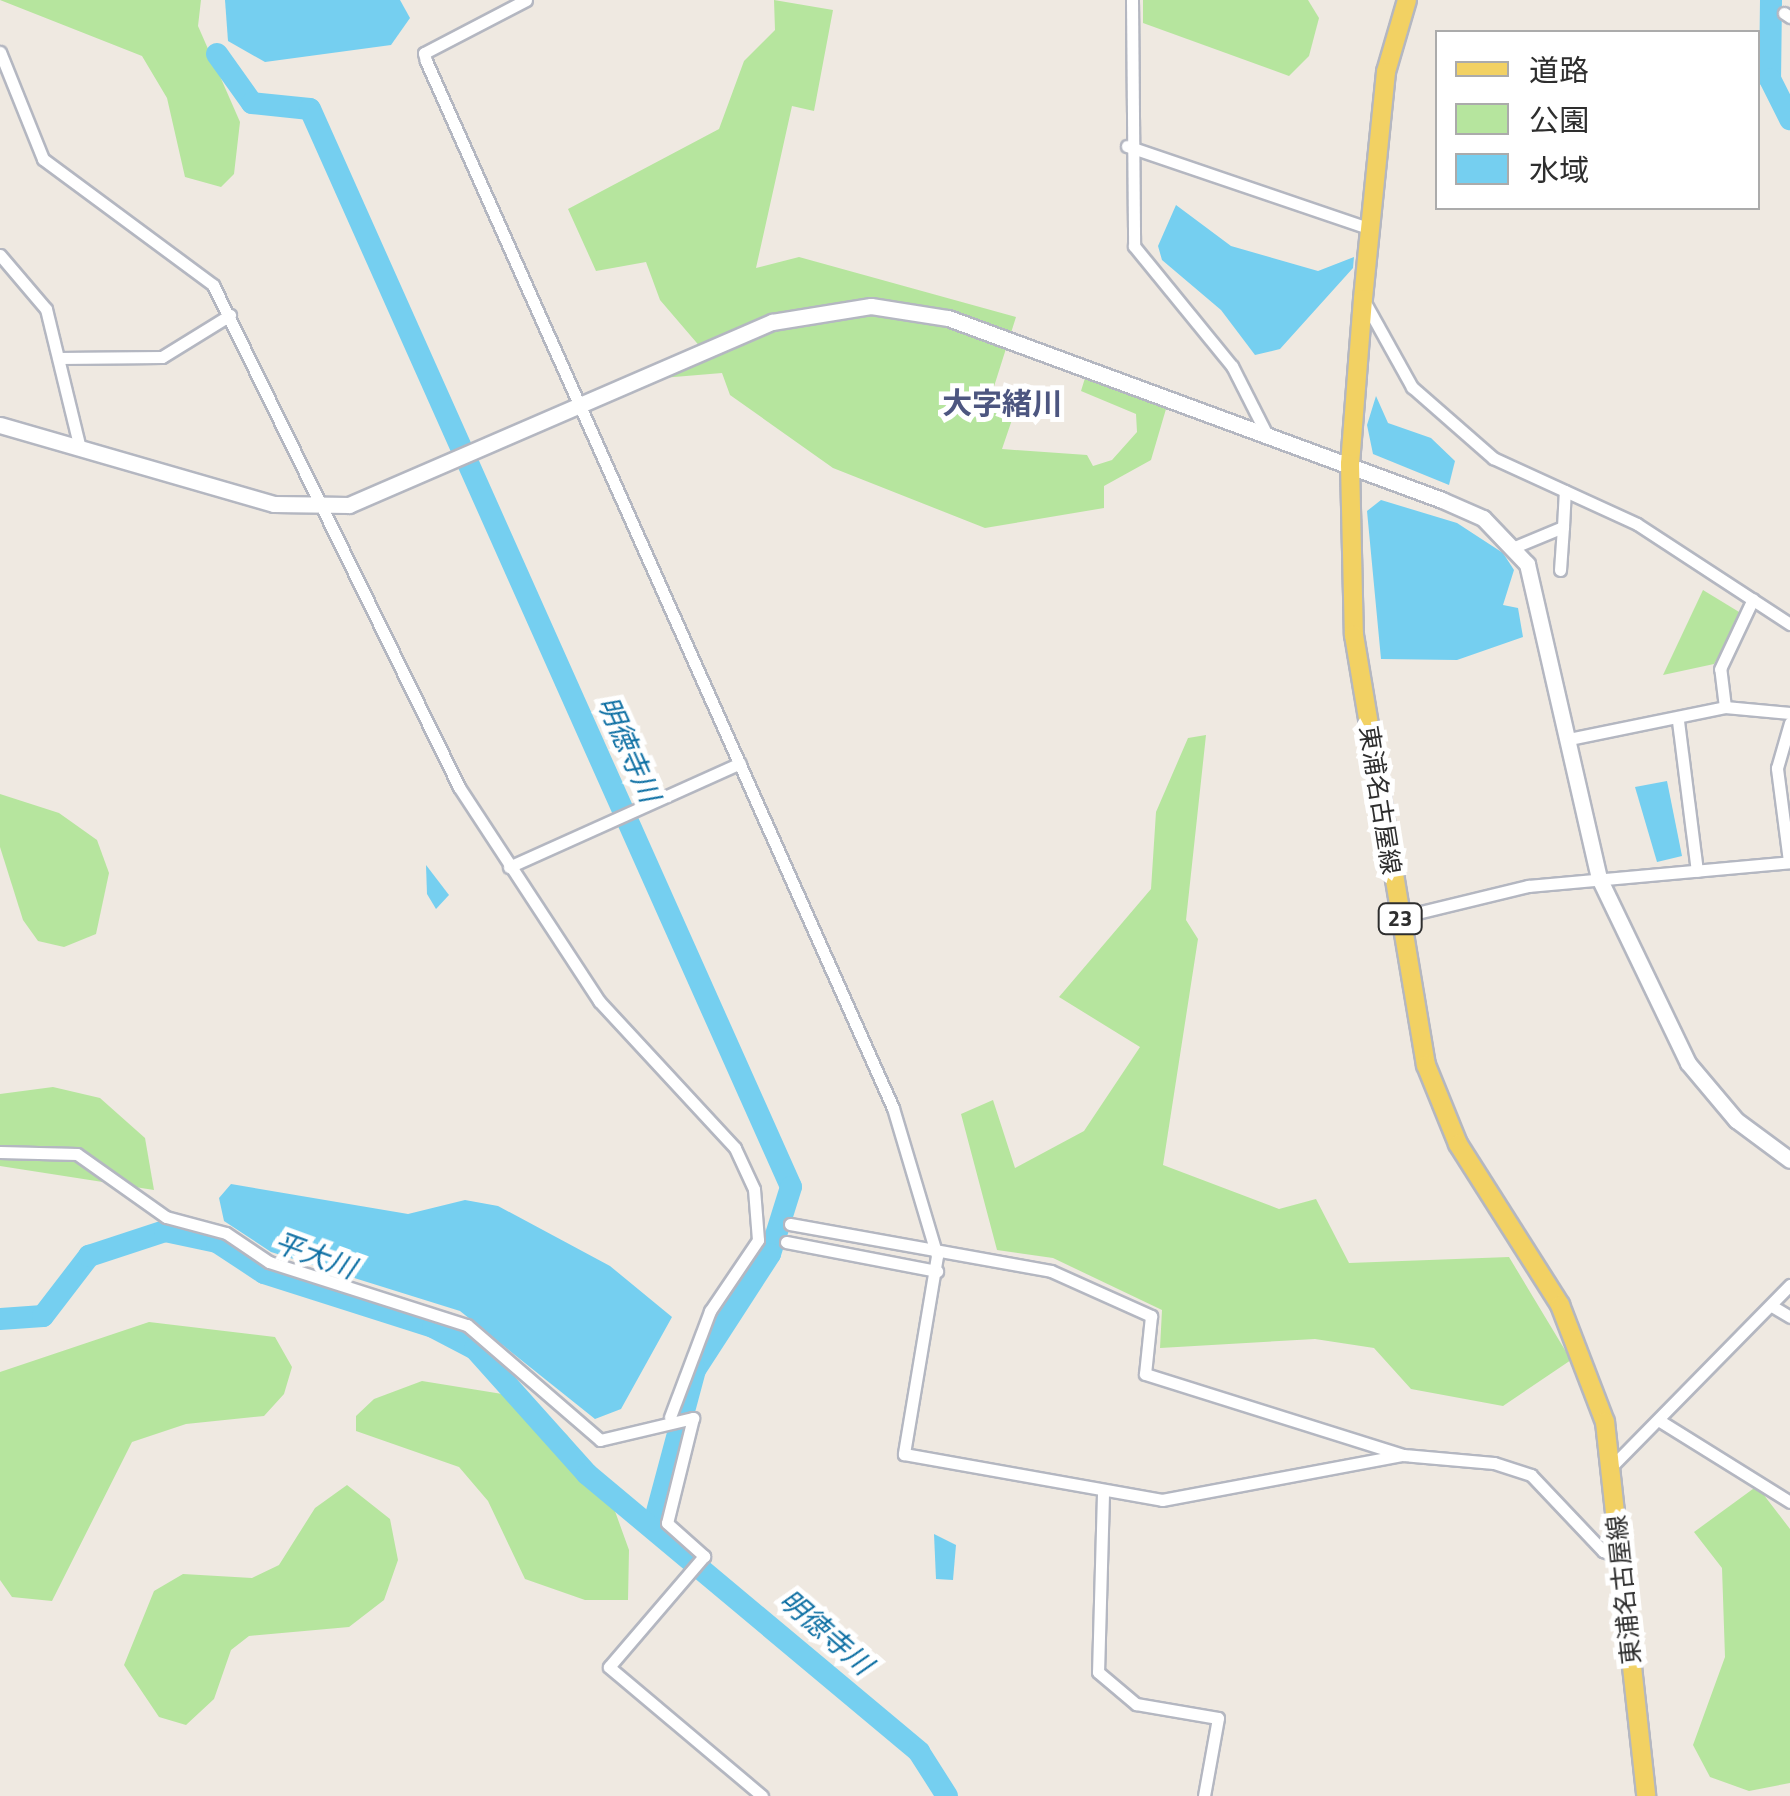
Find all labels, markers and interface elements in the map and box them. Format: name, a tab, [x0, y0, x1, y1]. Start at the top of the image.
legend	[1435, 30, 1760, 210]
text: 道路	[1529, 47, 1589, 93]
text: 公園	[1529, 97, 1589, 143]
text: 水域	[1529, 147, 1589, 193]
district label: 大字緒川	[942, 385, 1062, 421]
water label: 明徳寺川	[591, 691, 667, 807]
street label: 東浦名古屋線	[1353, 724, 1407, 876]
road number: 23	[1378, 902, 1422, 936]
water label: 平大川	[270, 1225, 360, 1285]
street label: 東浦名古屋線	[1601, 1514, 1647, 1666]
water label: 明徳寺川	[773, 1583, 879, 1681]

